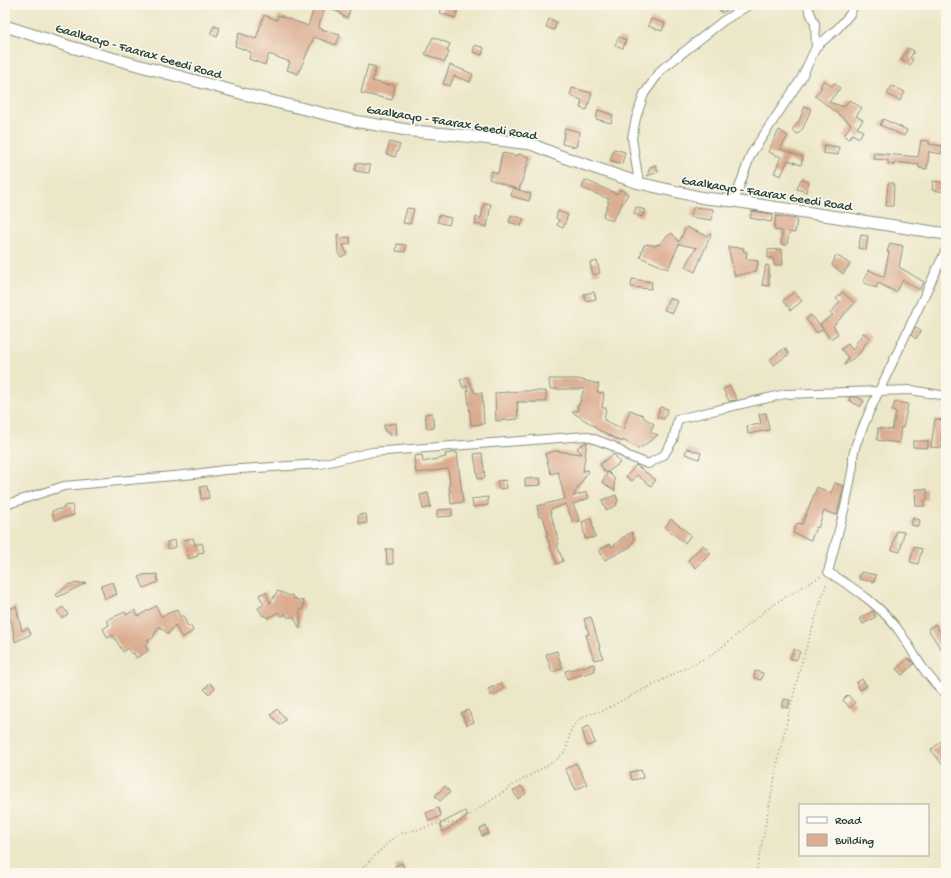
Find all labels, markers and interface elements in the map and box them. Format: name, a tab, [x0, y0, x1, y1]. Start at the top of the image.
street label: Gaalkacyo - Faarax Geedi Road	[53, 21, 225, 84]
street label: Gaalkacyo - Faarax Geedi Road	[365, 103, 539, 145]
street label: Gaalkacyo - Faarax Geedi Road	[680, 174, 854, 216]
legend	[799, 804, 929, 856]
text: Road	[835, 815, 862, 829]
text: Building	[834, 835, 874, 849]

